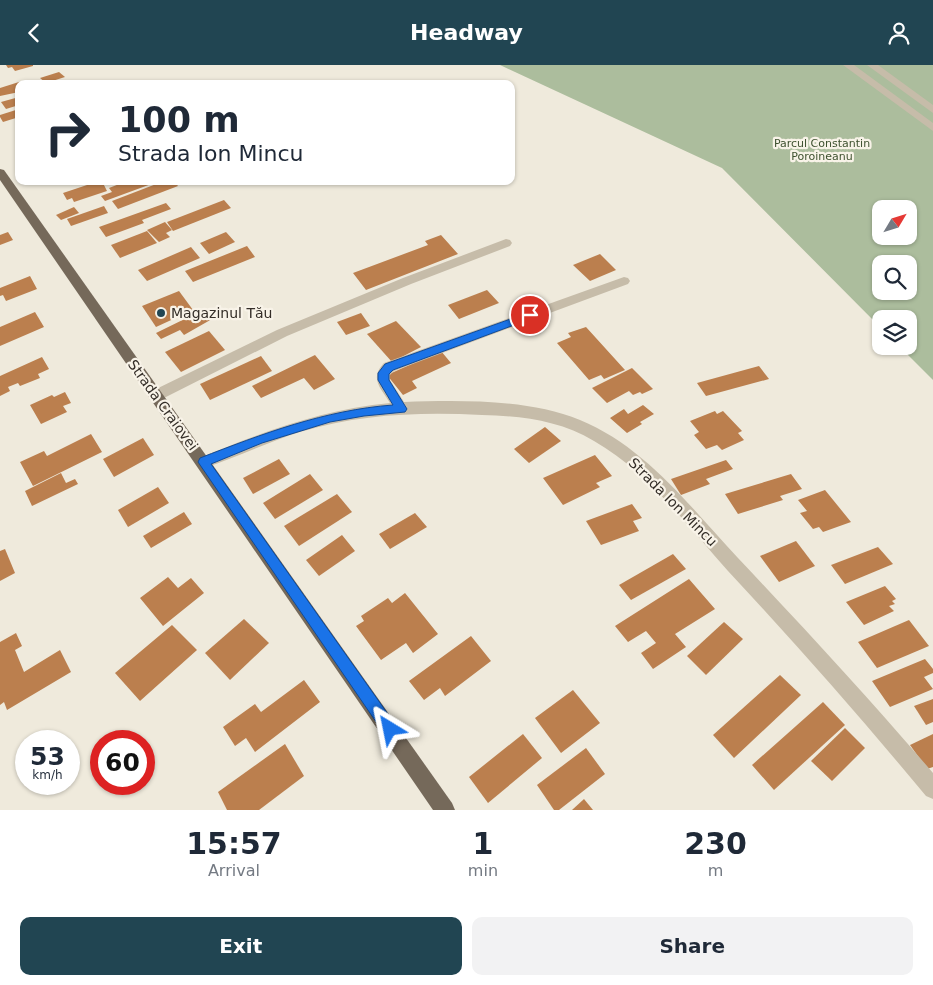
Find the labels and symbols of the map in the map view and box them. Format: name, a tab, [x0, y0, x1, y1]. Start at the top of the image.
park label: Parcul Constantin Poroineanu	[774, 137, 870, 163]
north arrow	[872, 200, 918, 245]
pin	[509, 294, 551, 336]
place label: Magazinul Tău	[171, 305, 272, 321]
marker: Magazinul Tău	[155, 307, 167, 319]
street label: Strada Craiovei	[125, 357, 201, 453]
street label: Strada Ion Mincu	[626, 455, 720, 549]
position arrow	[363, 702, 415, 754]
speed limit sign: 60	[90, 730, 155, 795]

